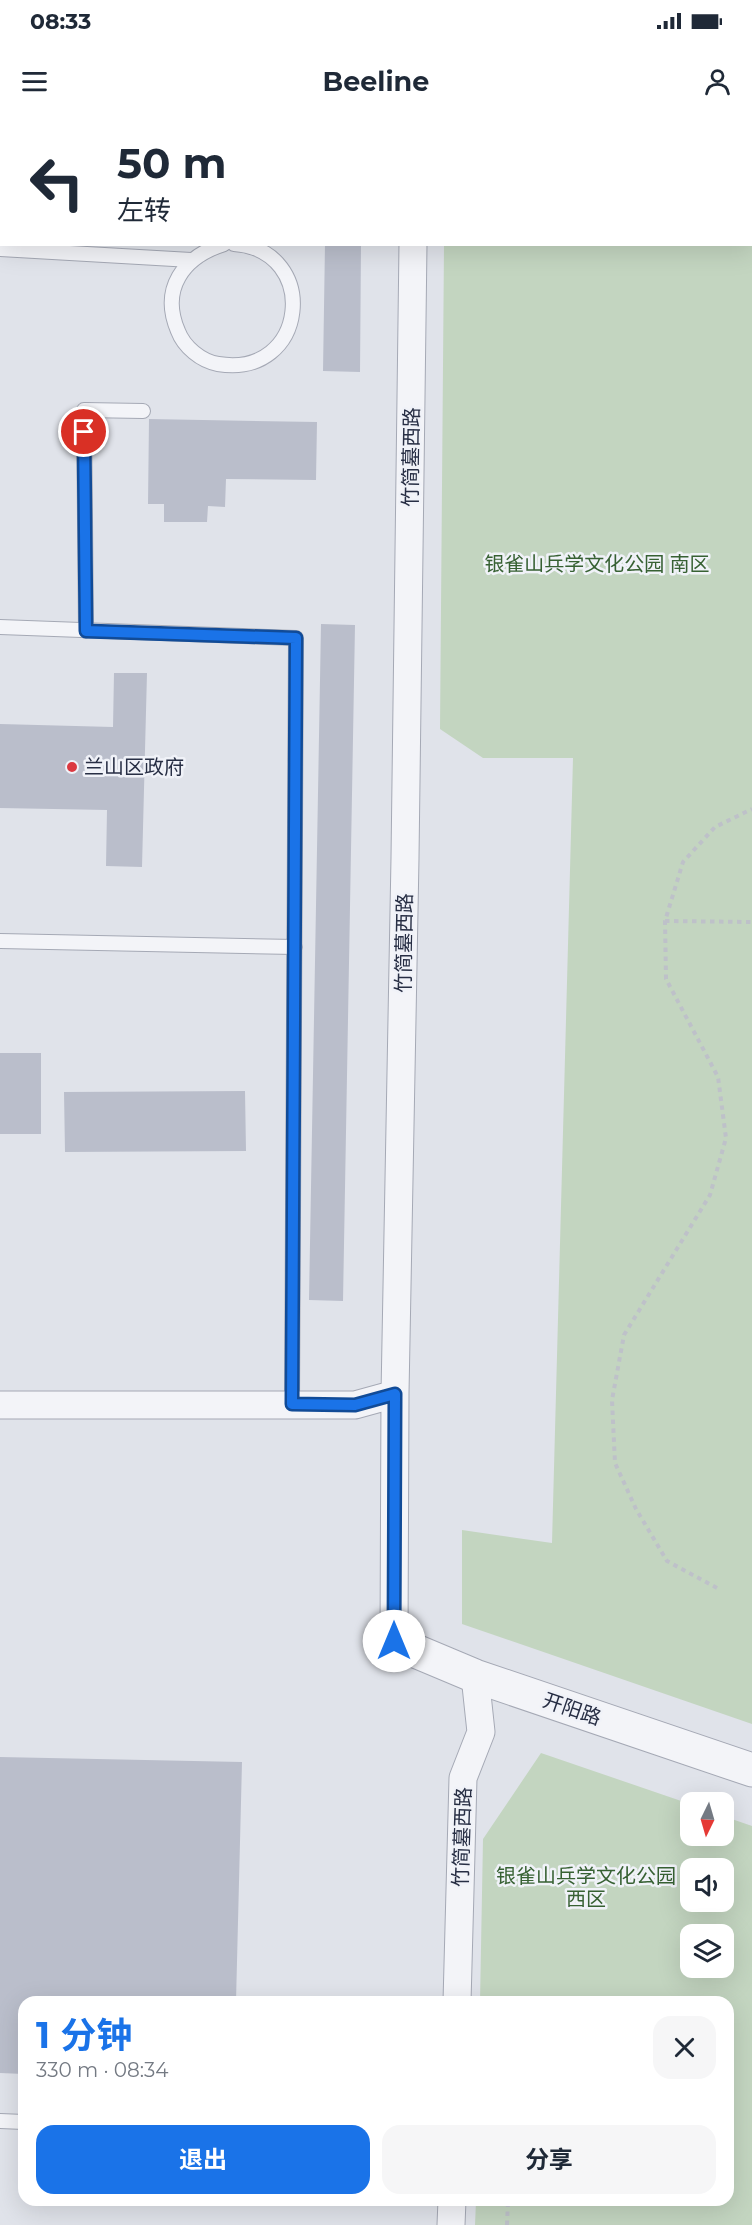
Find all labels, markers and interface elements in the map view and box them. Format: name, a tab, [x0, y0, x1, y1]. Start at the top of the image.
text: 08:33	[30, 8, 91, 35]
icon: menu	[18, 65, 51, 98]
text: Beeline	[323, 65, 429, 98]
icon: person	[701, 65, 734, 98]
text: 50 m	[117, 137, 226, 189]
icon: left	[18, 144, 96, 222]
text: 左转	[117, 194, 171, 227]
pin	[58, 406, 109, 457]
street label: 竹简墓西路	[398, 407, 424, 507]
icon: arrive	[67, 415, 100, 448]
park label: 银雀山兵学文化公园 南区	[484, 552, 710, 576]
place label: 兰山区政府	[84, 755, 184, 779]
marker: 兰山区政府	[65, 760, 79, 774]
street label: 竹简墓西路	[391, 893, 417, 993]
position arrow	[362, 1609, 426, 1673]
street label: 开阳路	[540, 1688, 604, 1730]
street label: 竹简墓西路	[448, 1787, 476, 1887]
north arrow	[680, 1792, 734, 1846]
map controls	[680, 1792, 734, 1978]
button: sound	[680, 1858, 734, 1912]
park label: 银雀山兵学文化公园 西区	[496, 1864, 676, 1911]
button: layers	[680, 1924, 734, 1978]
text: 1 分钟	[36, 2013, 132, 2057]
button: close	[653, 2016, 716, 2079]
text: 330 m · 08:34	[36, 2058, 168, 2082]
button: 退出	[36, 2125, 370, 2194]
button: 分享	[382, 2125, 716, 2194]

